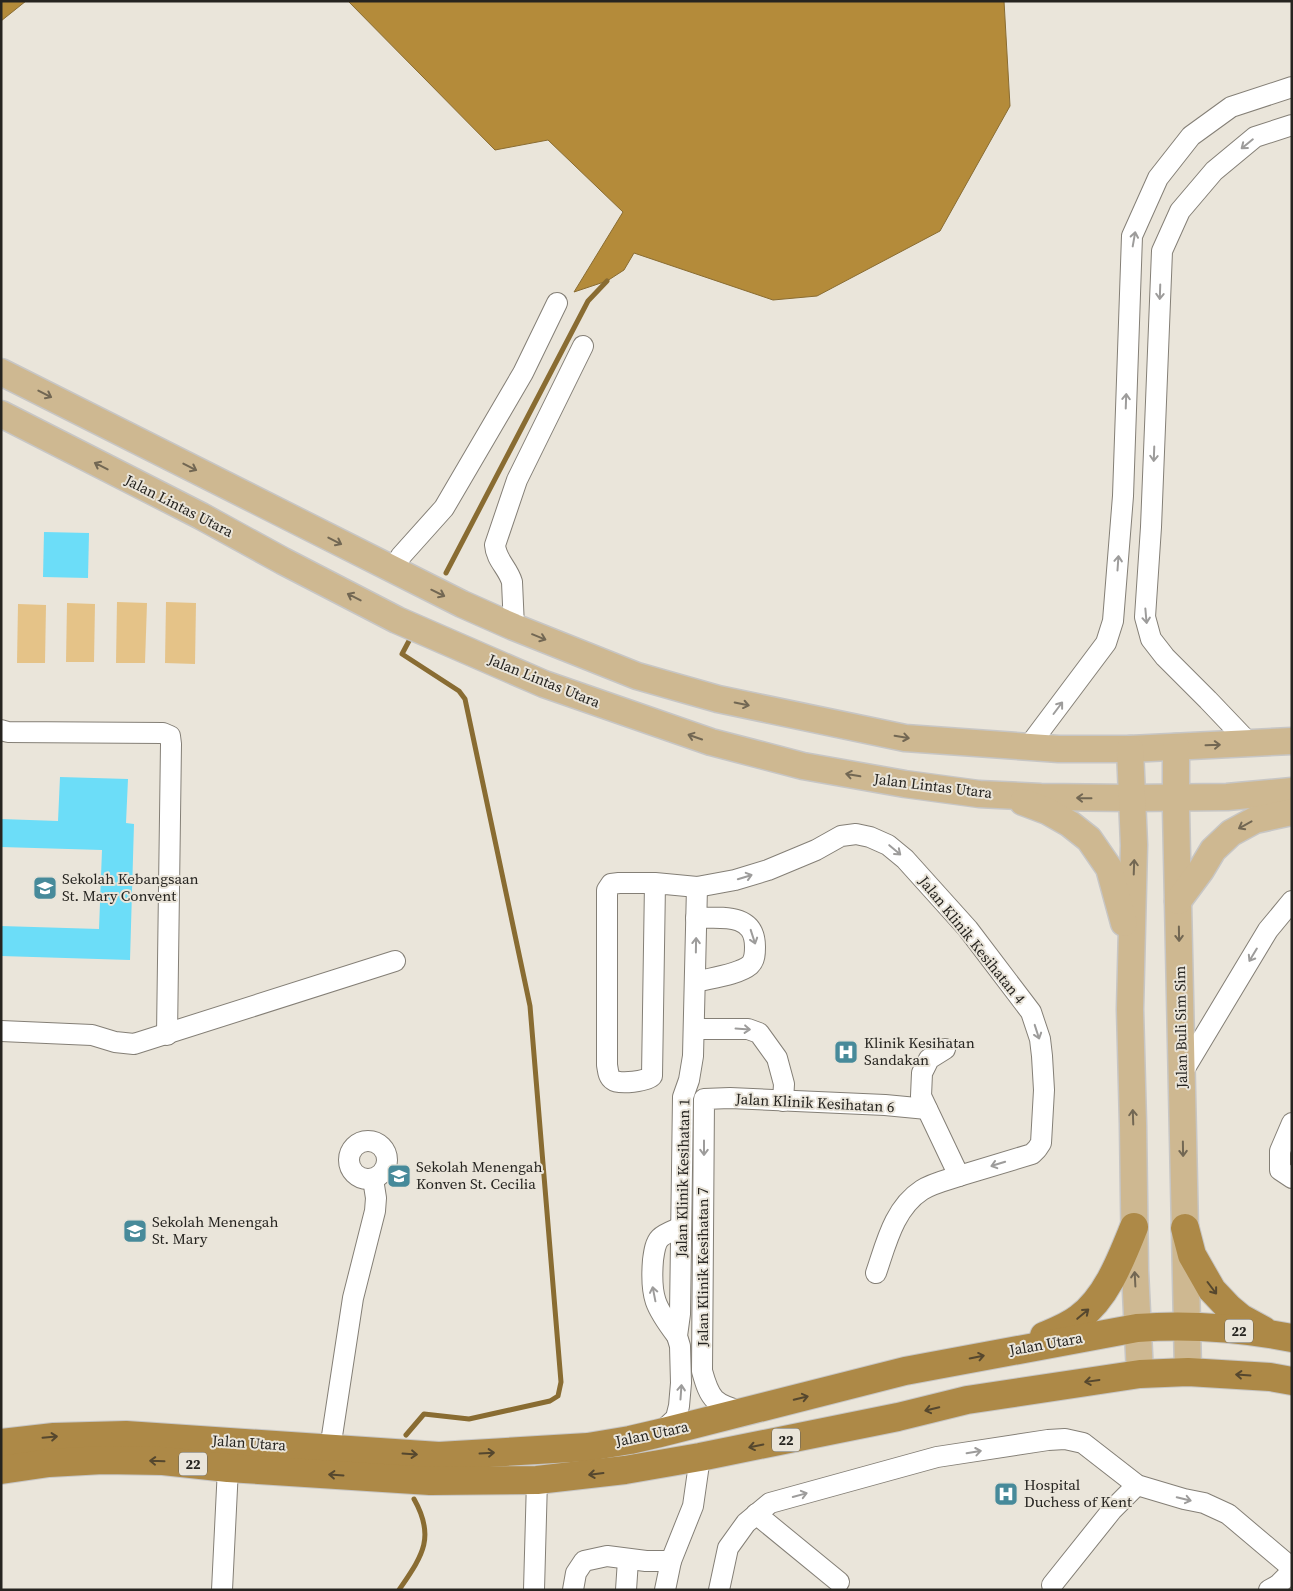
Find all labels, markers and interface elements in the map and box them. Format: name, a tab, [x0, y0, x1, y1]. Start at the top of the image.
one-way arrow	[1241, 138, 1254, 149]
one-way arrow	[1129, 231, 1139, 247]
one-way arrow	[1156, 283, 1165, 299]
one-way arrow	[37, 390, 52, 399]
one-way arrow	[1122, 393, 1131, 409]
one-way arrow	[1149, 446, 1159, 462]
one-way arrow	[94, 461, 109, 470]
one-way arrow	[182, 463, 197, 472]
street label: Jalan Lintas Utara	[121, 469, 237, 542]
one-way arrow	[327, 536, 342, 546]
one-way arrow	[1113, 555, 1122, 571]
one-way arrow	[431, 588, 446, 598]
one-way arrow	[346, 592, 361, 602]
one-way arrow	[1141, 608, 1151, 624]
one-way arrow	[531, 632, 546, 642]
street label: Jalan Lintas Utara	[484, 648, 604, 713]
one-way arrow	[734, 700, 750, 709]
one-way arrow	[1052, 702, 1063, 715]
one-way arrow	[687, 731, 703, 741]
one-way arrow	[893, 732, 909, 742]
one-way arrow	[1205, 741, 1221, 750]
street label: Jalan Lintas Utara	[872, 768, 994, 803]
one-way arrow	[845, 770, 861, 780]
one-way arrow	[1076, 793, 1092, 802]
one-way arrow	[1239, 821, 1253, 831]
one-way arrow	[888, 845, 901, 856]
one-way arrow	[1129, 859, 1138, 875]
place label: Sekolah Kebangsaan St. Mary Convent	[62, 868, 199, 906]
street label: Jalan Klinik Kesihatan 4	[914, 871, 1031, 1008]
one-way arrow	[736, 872, 752, 881]
school or university icon: Sekolah Kebangsaan St. Mary Convent	[32, 875, 58, 901]
one-way arrow	[1174, 926, 1183, 942]
one-way arrow	[748, 928, 758, 944]
one-way arrow	[691, 937, 700, 953]
one-way arrow	[1248, 947, 1258, 961]
street label: Jalan Buli Sim Sim	[1169, 965, 1192, 1089]
one-way arrow	[1033, 1023, 1043, 1039]
one-way arrow	[734, 1025, 750, 1034]
place label: Klinik Kesihatan Sandakan	[864, 1032, 975, 1070]
hospital icon: Klinik Kesihatan Sandakan	[833, 1039, 859, 1065]
street label: Jalan Klinik Kesihatan 6	[734, 1088, 895, 1117]
street label: Jalan Klinik Kesihatan 1	[671, 1098, 694, 1259]
one-way arrow	[1128, 1109, 1138, 1125]
one-way arrow	[699, 1140, 708, 1156]
one-way arrow	[1178, 1141, 1188, 1157]
place label: Sekolah Menengah Konven St. Cecilia	[416, 1156, 542, 1194]
one-way arrow	[990, 1160, 1006, 1170]
school or university icon: Sekolah Menengah Konven St. Cecilia	[386, 1163, 412, 1189]
street label: Jalan Klinik Kesihatan 7	[692, 1187, 713, 1348]
place label: Sekolah Menengah St. Mary	[152, 1211, 278, 1249]
school or university icon: Sekolah Menengah St. Mary	[122, 1218, 148, 1244]
one-way arrow	[1131, 1271, 1140, 1287]
one-way arrow	[1206, 1281, 1217, 1294]
one-way arrow	[648, 1286, 658, 1302]
one-way arrow	[1077, 1308, 1090, 1320]
road number: 22	[1225, 1320, 1253, 1342]
street label: Jalan Utara	[1007, 1327, 1085, 1360]
one-way arrow	[968, 1352, 984, 1362]
one-way arrow	[1236, 1371, 1252, 1380]
one-way arrow	[1084, 1376, 1100, 1386]
one-way arrow	[676, 1384, 685, 1400]
one-way arrow	[793, 1392, 809, 1402]
one-way arrow	[924, 1405, 940, 1414]
street label: Jalan Utara	[612, 1415, 691, 1452]
road number: 22	[772, 1428, 800, 1452]
street label: Jalan Utara	[210, 1429, 287, 1456]
one-way arrow	[41, 1432, 57, 1442]
one-way arrow	[748, 1442, 764, 1451]
one-way arrow	[966, 1446, 982, 1456]
one-way arrow	[479, 1448, 495, 1457]
one-way arrow	[402, 1450, 418, 1459]
road number: 22	[179, 1452, 207, 1476]
one-way arrow	[149, 1456, 166, 1466]
one-way arrow	[588, 1469, 604, 1479]
one-way arrow	[329, 1470, 345, 1480]
place label: Hospital Duchess of Kent	[1024, 1474, 1132, 1512]
hospital icon: Hospital Duchess of Kent	[993, 1481, 1019, 1507]
one-way arrow	[791, 1489, 807, 1499]
one-way arrow	[1176, 1495, 1192, 1504]

